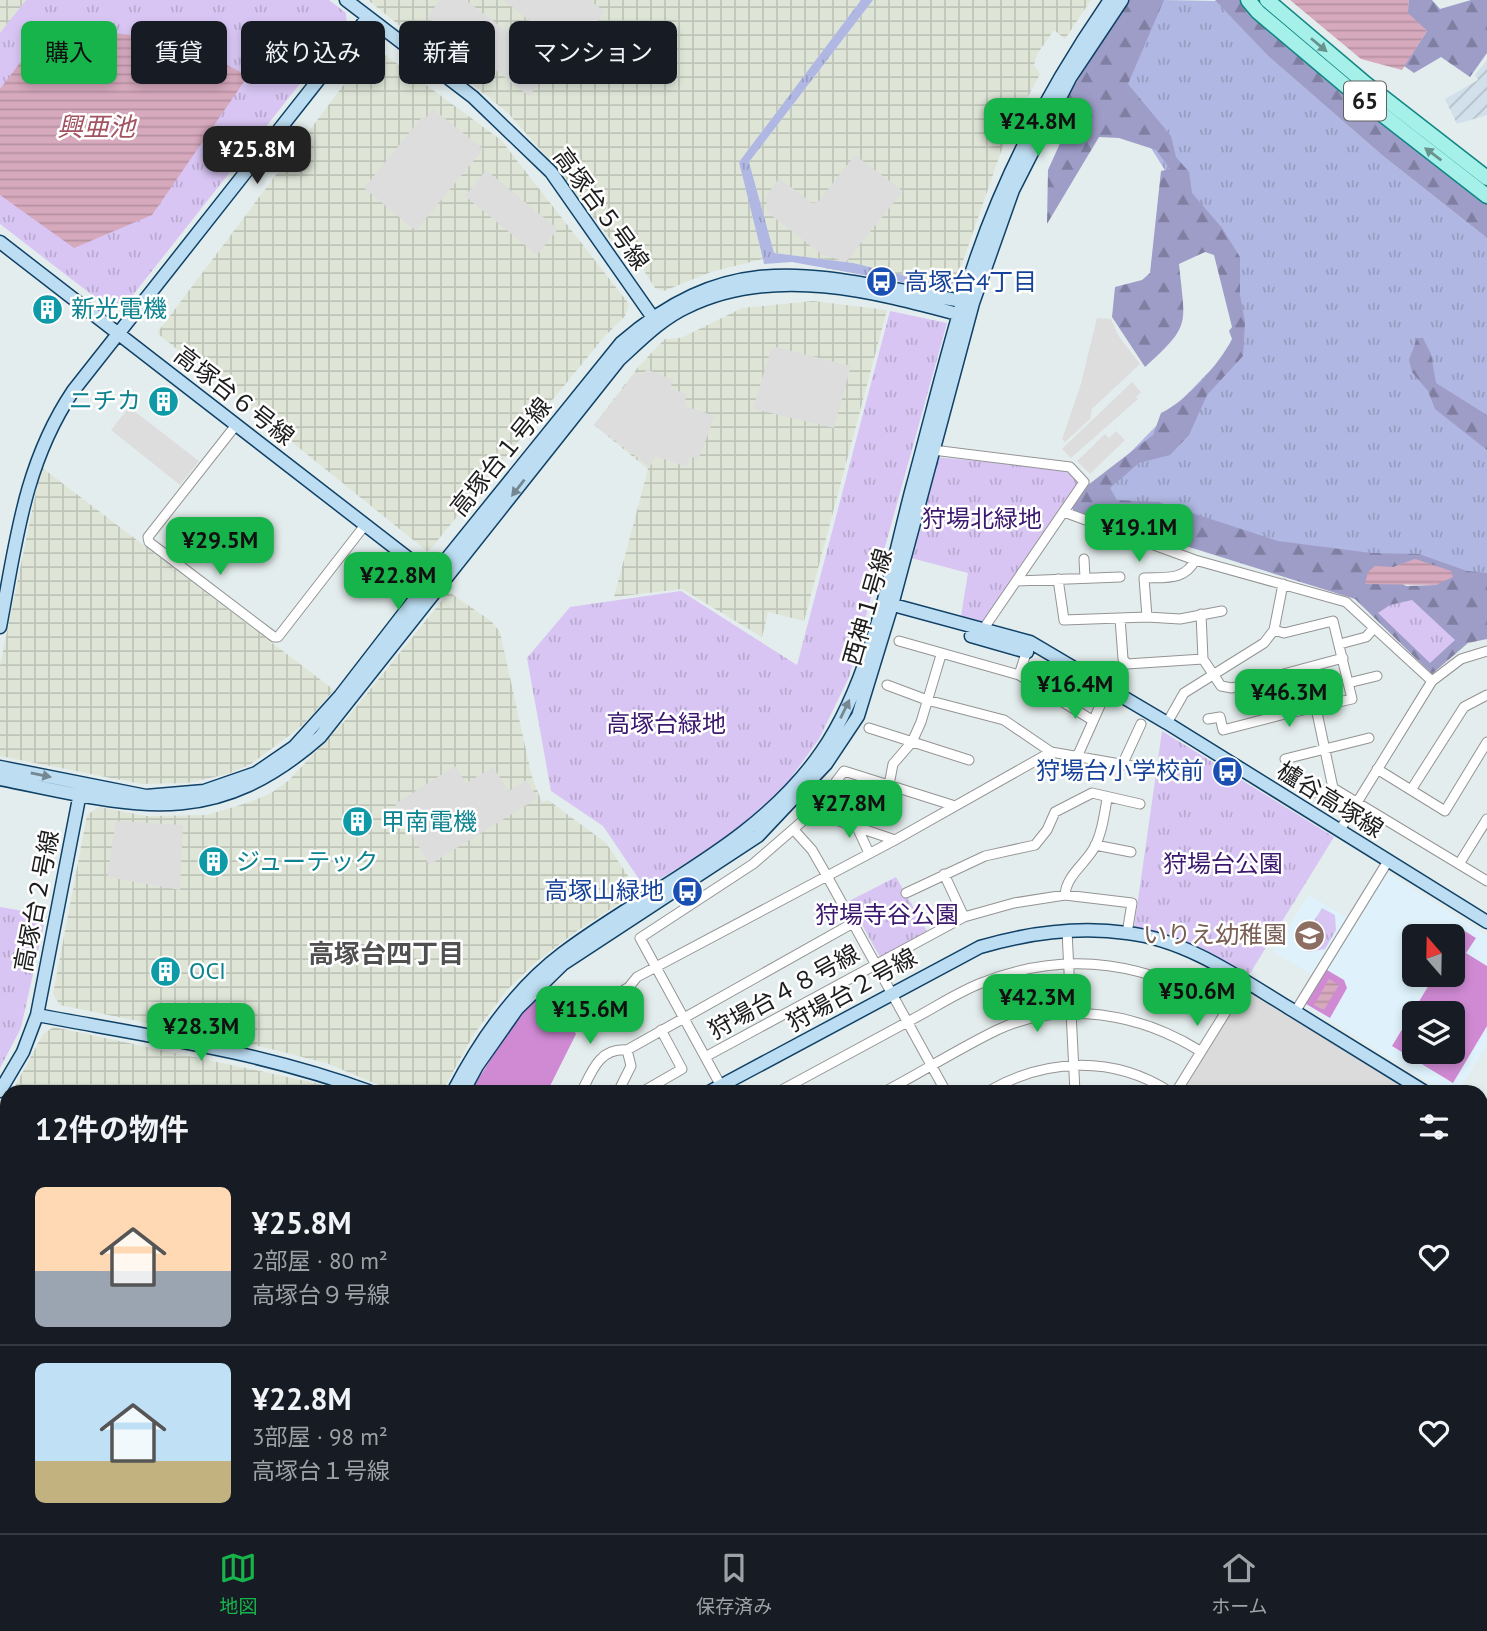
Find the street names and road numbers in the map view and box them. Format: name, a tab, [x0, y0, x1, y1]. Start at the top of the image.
road number: 65	[1344, 82, 1386, 120]
street label: 高塚台５号線	[547, 141, 656, 276]
street label: 高塚台６号線	[168, 339, 301, 452]
street label: 高塚台１号線	[443, 391, 558, 522]
street label: 西神１号線	[836, 545, 899, 669]
street label: 櫨谷高塚線	[1271, 755, 1389, 845]
street label: 高塚台２号線	[8, 827, 65, 975]
street label: 狩場台４８号線	[703, 937, 865, 1046]
street label: 狩場台２号線	[781, 941, 922, 1038]

